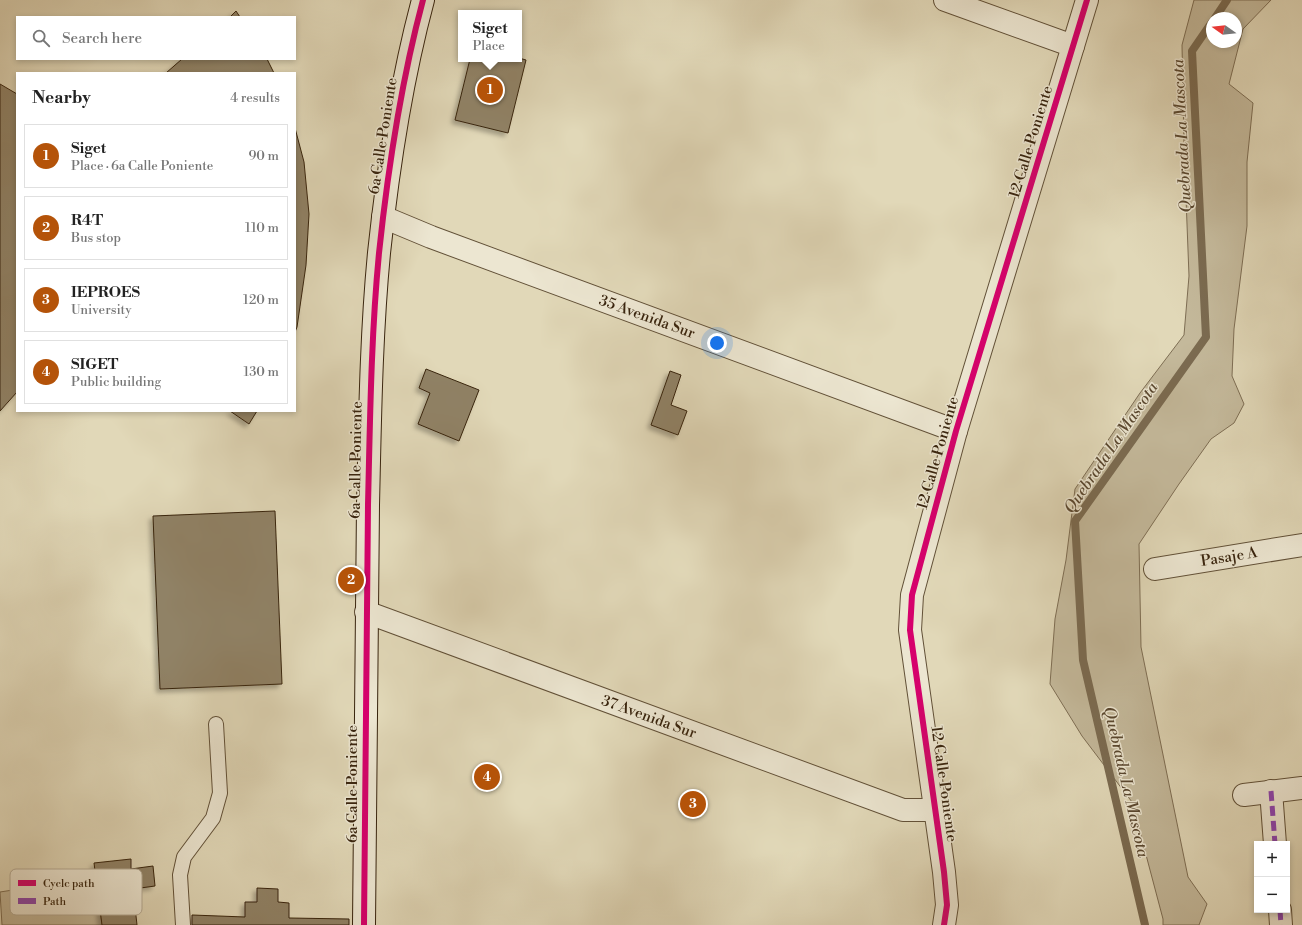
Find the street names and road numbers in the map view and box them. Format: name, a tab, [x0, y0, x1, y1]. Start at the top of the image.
street label: 6a Calle Poniente	[364, 76, 402, 196]
street label: 12 Calle Poniente	[1005, 83, 1057, 201]
street label: 35 Avenida Sur	[596, 291, 698, 343]
street label: 12 Calle Poniente	[913, 394, 963, 512]
street label: 6a Calle Poniente	[345, 401, 367, 519]
street label: Pasaje A	[1199, 543, 1259, 571]
street label: 37 Avenida Sur	[599, 691, 700, 743]
street label: 6a Calle Poniente	[343, 725, 362, 843]
street label: 12 Calle Poniente	[926, 725, 962, 843]

